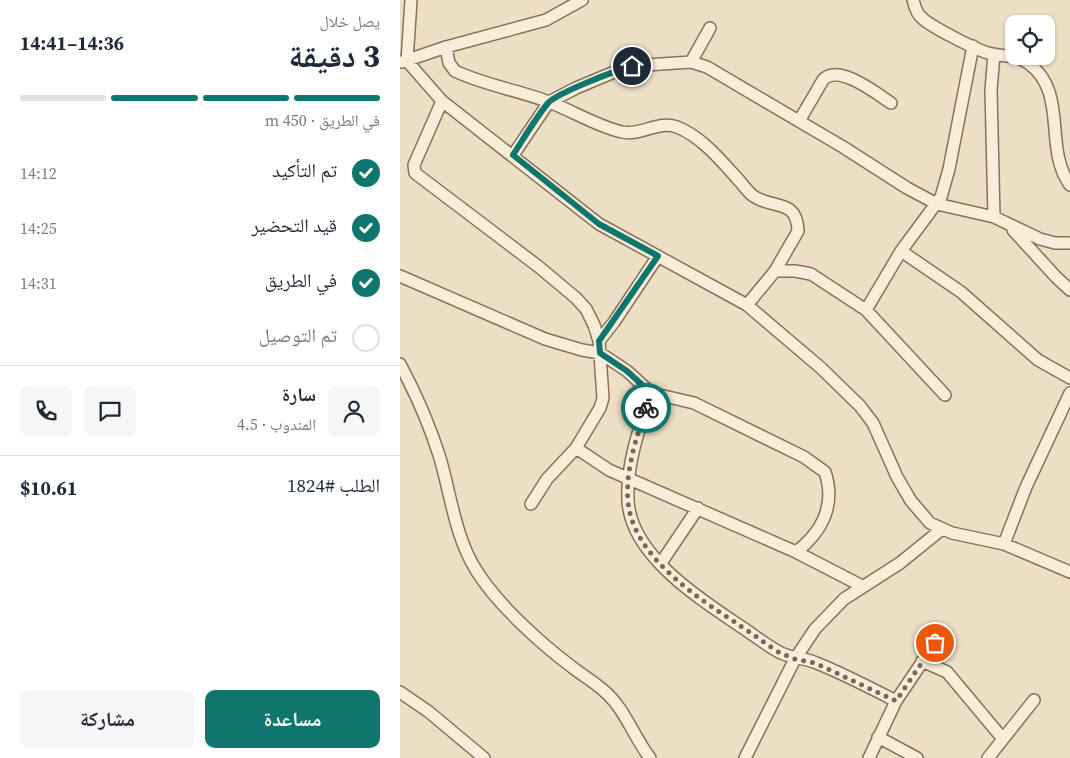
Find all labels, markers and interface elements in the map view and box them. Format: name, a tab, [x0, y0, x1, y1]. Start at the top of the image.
text: يصل خلال	[319, 10, 380, 32]
map controls	[1005, 15, 1055, 65]
button: locate	[1005, 15, 1055, 65]
text: 14:36–14:41	[20, 30, 124, 56]
text: 3 دقيقة	[289, 34, 380, 78]
pin	[611, 45, 653, 87]
icon: home	[618, 52, 646, 80]
text: في الطريق · 450 m	[265, 109, 380, 131]
text: تم التأكيد	[272, 157, 337, 183]
icon: check	[352, 159, 380, 187]
text: 14:12	[20, 162, 57, 184]
text: قيد التحضير	[251, 212, 337, 238]
icon: check	[352, 214, 380, 242]
text: 14:25	[20, 217, 57, 239]
text: في الطريق	[265, 267, 337, 293]
icon: check	[352, 269, 380, 297]
text: 14:31	[20, 272, 57, 294]
text: تم التوصيل	[259, 322, 337, 348]
text: سارة	[282, 381, 316, 407]
courier	[621, 383, 671, 433]
button: phone	[20, 385, 72, 437]
button: chat	[84, 385, 136, 437]
button: person	[328, 385, 380, 437]
icon: bike	[632, 394, 660, 422]
text: المندوب · 4.5	[237, 413, 316, 435]
text: الطلب #1824	[287, 472, 380, 498]
text: $10.61	[20, 475, 77, 501]
pin	[914, 622, 956, 664]
icon: bag	[921, 629, 949, 657]
button: مشاركة	[20, 690, 195, 748]
button: مساعدة	[205, 690, 380, 748]

